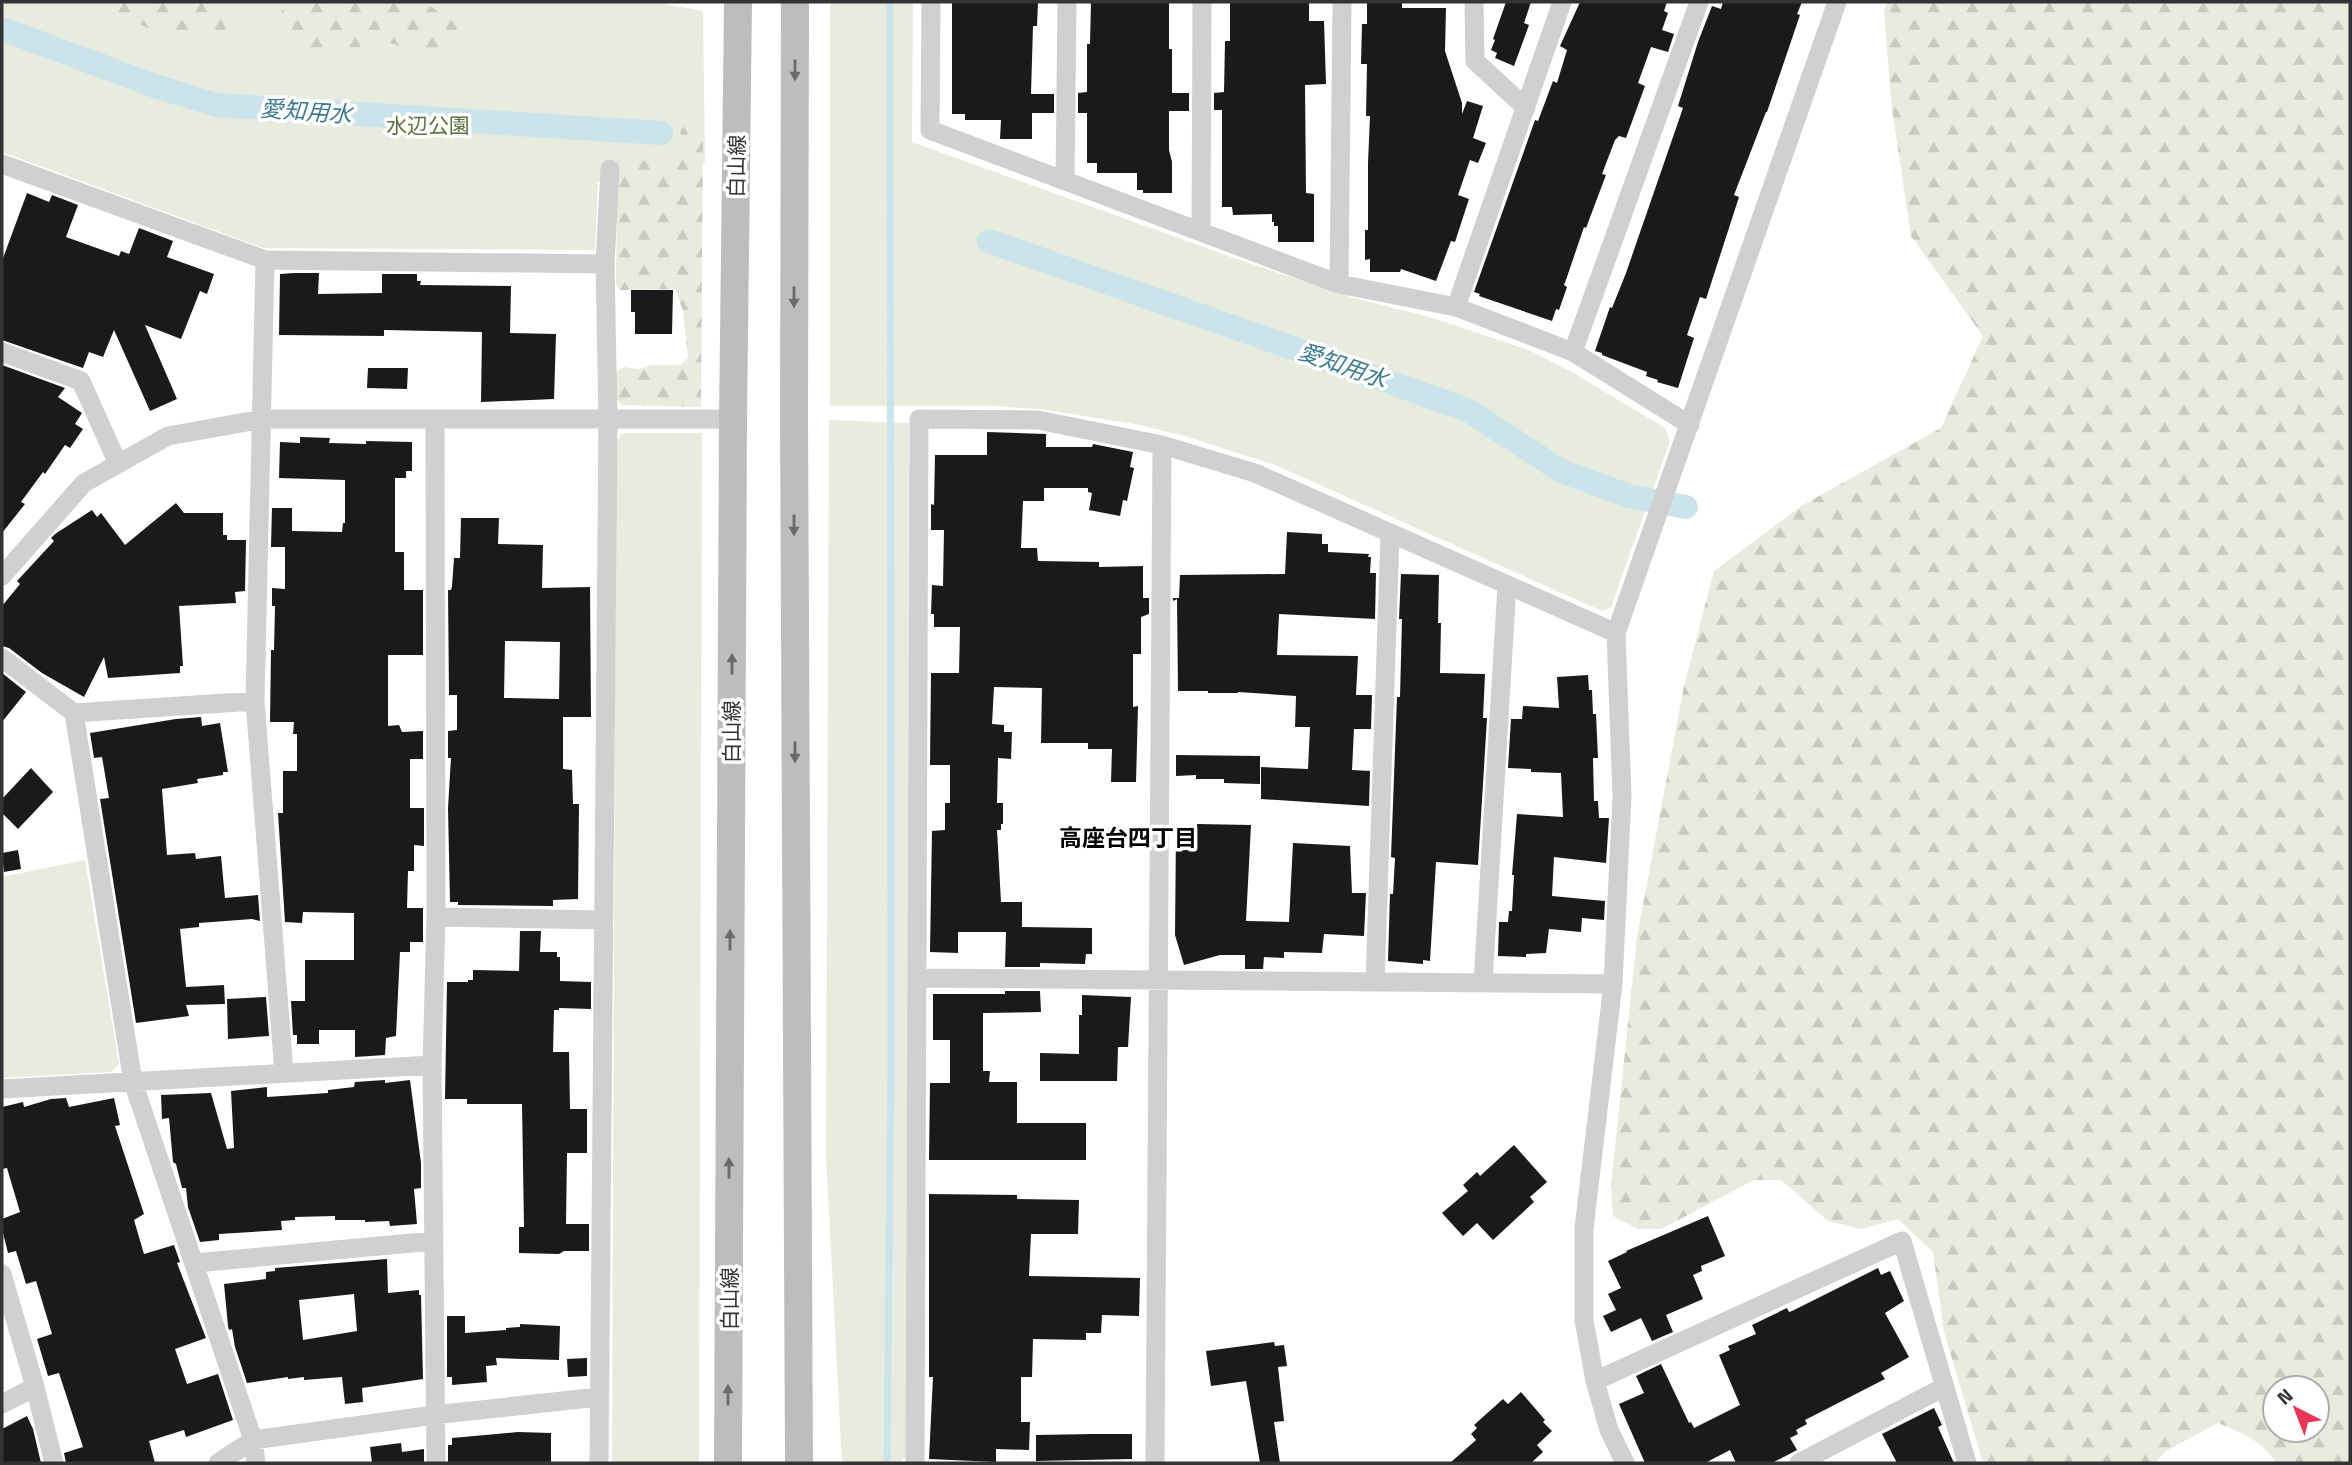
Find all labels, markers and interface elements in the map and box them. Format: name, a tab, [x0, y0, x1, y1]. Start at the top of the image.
one-way arrow	[789, 59, 801, 81]
water label: 愛知用水	[259, 90, 356, 132]
park label: 水辺公園	[386, 109, 470, 141]
street label: 白山線	[719, 134, 753, 198]
one-way arrow	[788, 287, 800, 309]
water label: 愛知用水	[1294, 333, 1395, 397]
one-way arrow	[788, 514, 800, 536]
one-way arrow	[726, 652, 738, 674]
street label: 白山線	[715, 701, 747, 764]
one-way arrow	[789, 742, 801, 764]
district label: 高座台四丁目	[1059, 820, 1197, 855]
one-way arrow	[724, 929, 736, 951]
one-way arrow	[723, 1156, 735, 1178]
street label: 白山線	[713, 1268, 745, 1331]
north arrow	[2261, 1374, 2331, 1444]
text: N	[2270, 1381, 2299, 1411]
one-way arrow	[722, 1384, 734, 1406]

